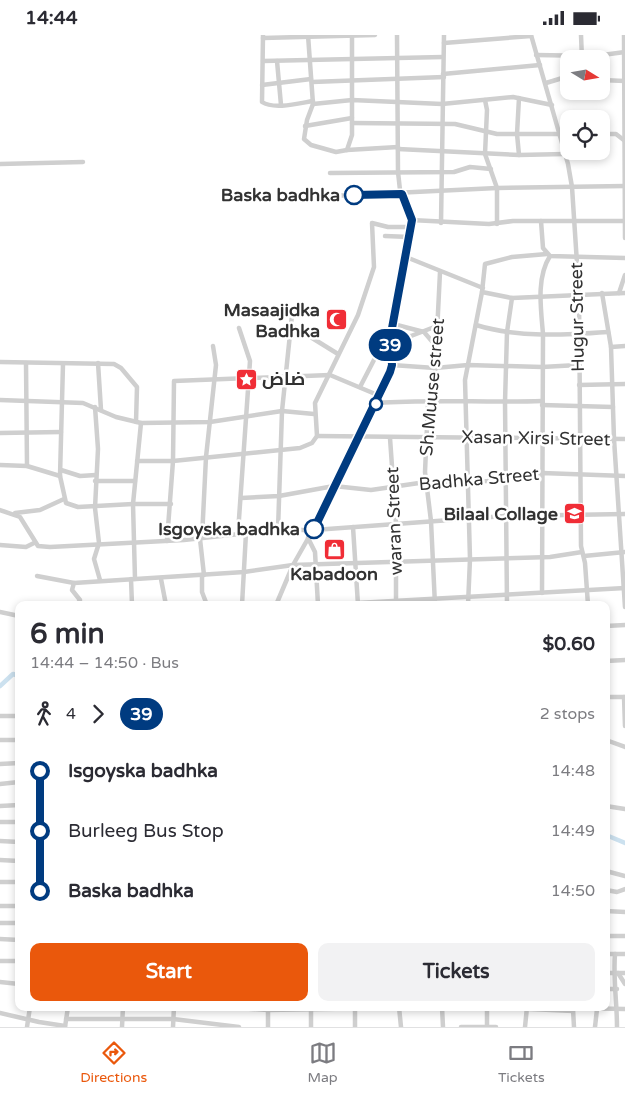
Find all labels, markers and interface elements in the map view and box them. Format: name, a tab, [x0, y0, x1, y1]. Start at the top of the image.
text: 14:44	[25, 7, 78, 29]
north arrow	[560, 50, 610, 100]
map controls	[560, 50, 610, 160]
button: locate	[560, 110, 610, 160]
place label: Baska badhka	[221, 184, 340, 206]
marker: Baska badhka	[344, 185, 364, 205]
street label: Hugur Street	[565, 262, 589, 372]
place label: Masaajidka Badhka	[223, 299, 320, 342]
mosque icon: Masaajidka Badhka	[324, 308, 348, 332]
street label: Sh.Muuse street	[415, 317, 449, 457]
line badge: 39	[368, 329, 412, 361]
text: 39	[379, 334, 401, 356]
place icon: ضاض	[234, 367, 258, 391]
place label: ضاض	[262, 368, 305, 390]
unlabelled marker	[369, 397, 383, 411]
street label: Xasan Xirsi Street	[461, 426, 611, 450]
street label: Badhka Street	[418, 463, 540, 495]
street label: waran Street	[381, 466, 407, 576]
school or university icon: Bilaal Collage	[562, 502, 586, 526]
place label: Bilaal Collage	[444, 503, 558, 525]
place label: Isgoyska badhka	[158, 518, 300, 540]
marker: Isgoyska badhka	[304, 519, 324, 539]
shop icon: Kabadoon	[322, 537, 346, 561]
place label: Kabadoon	[290, 563, 378, 585]
text: 6 min	[30, 617, 105, 651]
text: $0.60	[543, 633, 595, 655]
text: 14:44 – 14:50 · Bus	[30, 653, 179, 673]
icon: walk	[30, 700, 58, 728]
icon: forward	[84, 700, 112, 728]
text: 39	[130, 703, 153, 725]
text: 4	[66, 704, 76, 724]
text: 2 stops	[540, 704, 595, 724]
text: Isgoyska badhka	[68, 760, 218, 782]
text: 14:48	[551, 761, 595, 781]
text: Burleeg Bus Stop	[68, 820, 224, 842]
text: 14:49	[551, 821, 595, 841]
text: Baska badhka	[68, 880, 194, 902]
text: 14:50	[551, 881, 595, 901]
button: Start	[30, 943, 308, 1001]
button: Tickets	[318, 943, 595, 1001]
tab: Directions	[80, 1039, 147, 1086]
tab: Map	[307, 1039, 338, 1086]
tab: Tickets	[498, 1039, 545, 1086]

